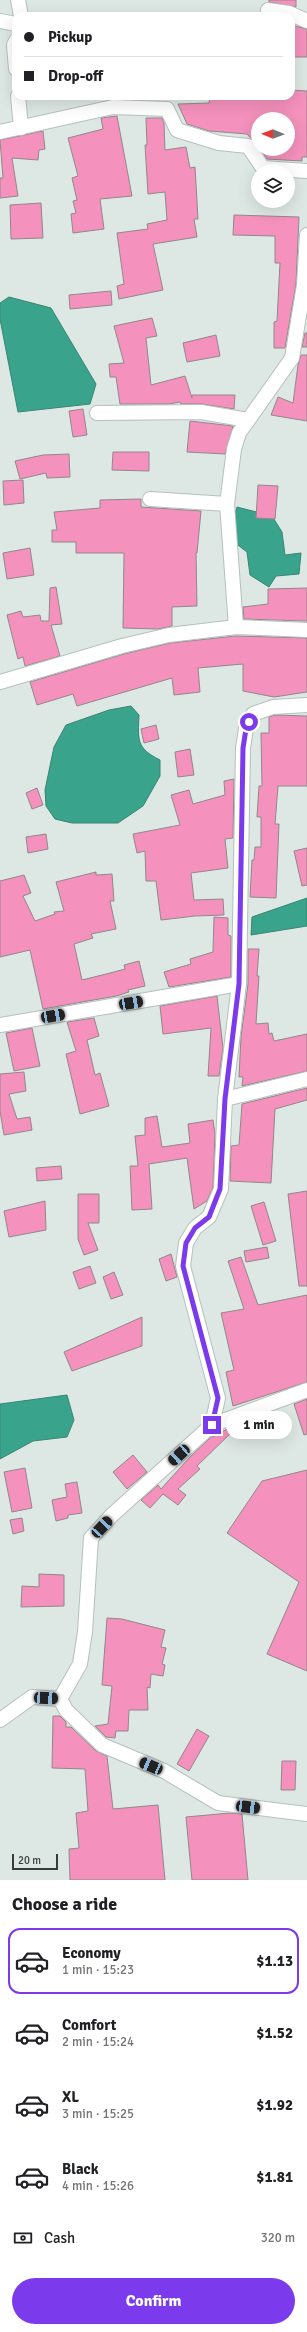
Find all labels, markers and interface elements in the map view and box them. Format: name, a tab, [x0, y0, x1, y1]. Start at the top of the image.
text: Pickup	[48, 28, 92, 46]
text: Drop-off	[48, 67, 103, 85]
north arrow	[251, 112, 295, 156]
map controls	[251, 112, 295, 208]
button: layers	[251, 164, 295, 208]
route start	[240, 713, 258, 731]
car	[118, 995, 144, 1011]
car	[40, 1008, 66, 1024]
callout: 1 min	[226, 1411, 292, 1439]
route end	[203, 1416, 221, 1434]
text: 1 min	[243, 1417, 275, 1433]
car	[166, 1443, 192, 1467]
car	[89, 1514, 115, 1540]
car	[34, 1691, 58, 1705]
car	[138, 1756, 164, 1776]
car	[235, 1800, 261, 1814]
scale bar	[12, 1852, 58, 1871]
text: 20 m	[18, 1854, 41, 1867]
text: Choose a ride	[12, 1893, 117, 1915]
icon: car	[14, 1943, 50, 1979]
text: Economy	[62, 1944, 121, 1962]
text: $1.13	[256, 1952, 293, 1970]
text: 1 min · 15:23	[62, 1962, 134, 1978]
icon: car	[14, 2015, 50, 2051]
text: Comfort	[62, 2016, 116, 2034]
text: $1.52	[256, 2024, 293, 2042]
text: 2 min · 15:24	[62, 2034, 134, 2050]
icon: car	[14, 2087, 50, 2123]
text: XL	[62, 2088, 79, 2106]
text: $1.92	[256, 2096, 293, 2114]
text: 3 min · 15:25	[62, 2106, 134, 2122]
icon: car	[14, 2159, 50, 2195]
text: Black	[62, 2160, 99, 2178]
text: $1.81	[256, 2168, 293, 2186]
text: 4 min · 15:26	[62, 2178, 134, 2194]
icon: cash	[12, 2227, 34, 2249]
text: Cash	[44, 2229, 75, 2247]
text: 320 m	[261, 2230, 295, 2246]
button: Confirm	[12, 2278, 295, 2324]

